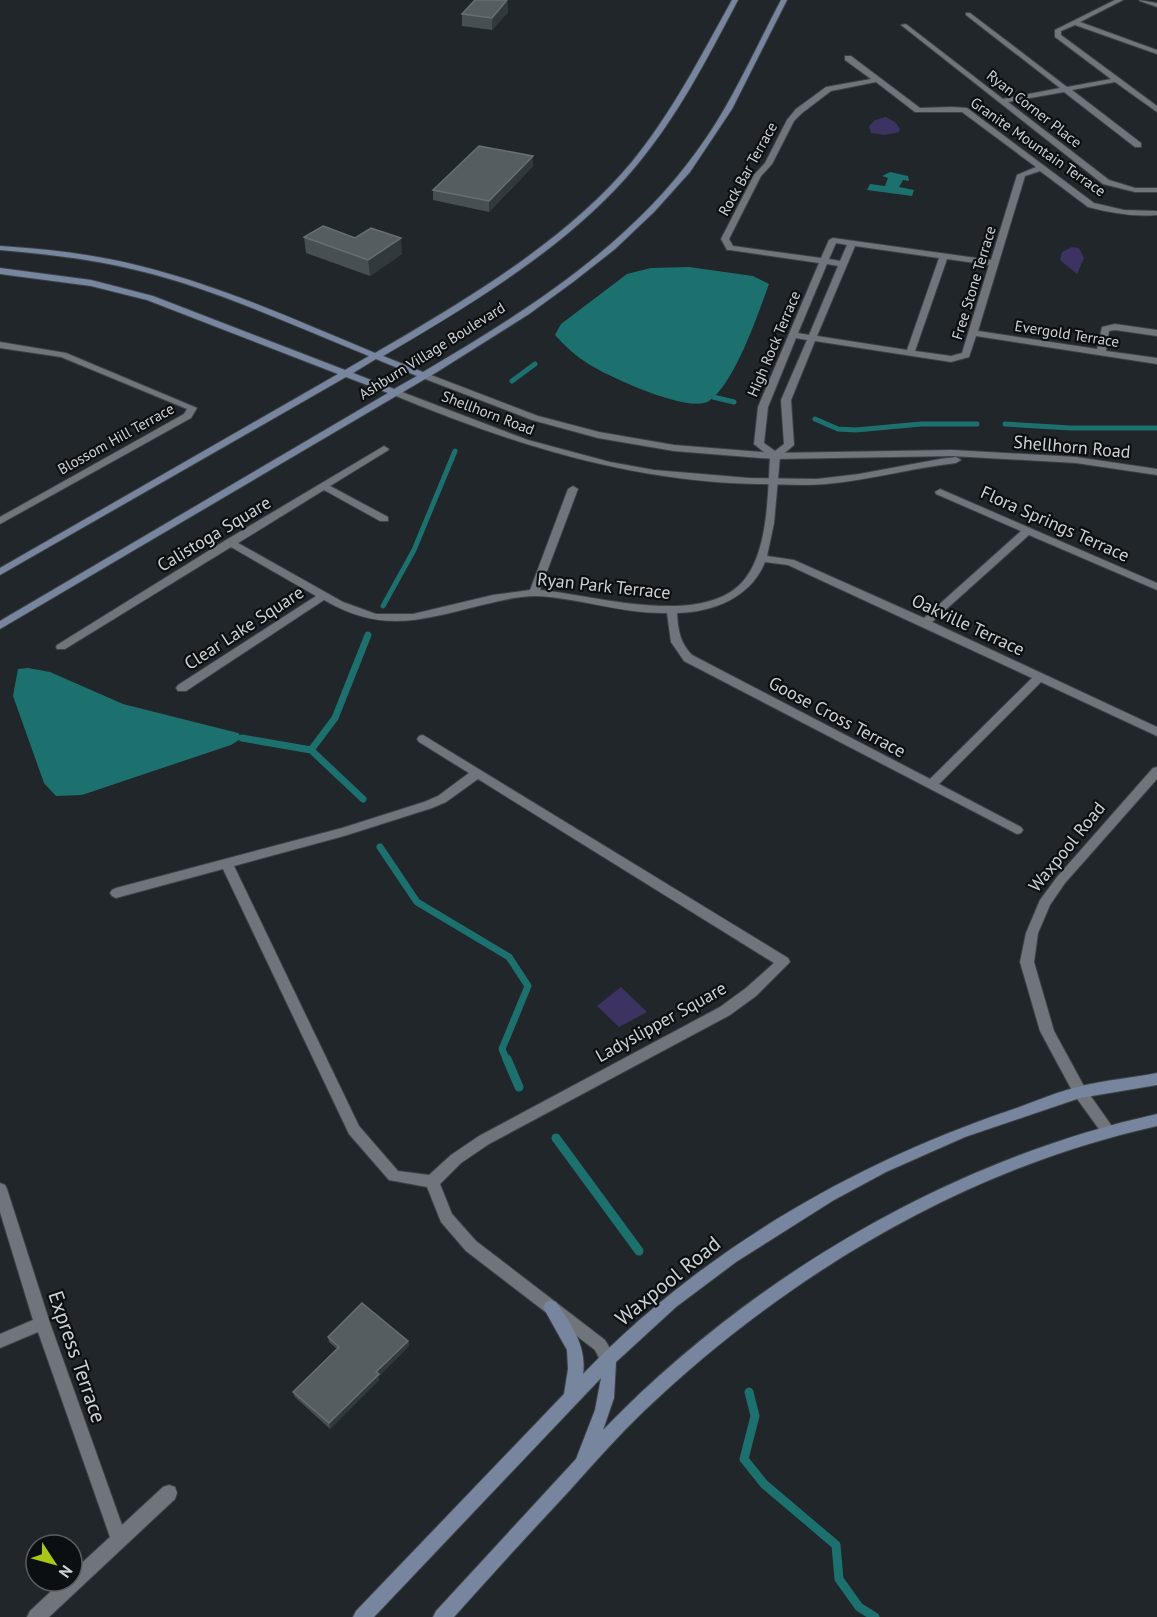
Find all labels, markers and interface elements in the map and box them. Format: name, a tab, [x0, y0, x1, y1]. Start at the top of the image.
street label: Ryan Corner Place	[983, 66, 1086, 152]
street label: Granite Mountain Terrace	[967, 93, 1110, 200]
street label: Rock Bar Terrace	[714, 119, 781, 219]
street label: Free Stone Terrace	[947, 224, 1000, 342]
street label: High Rock Terrace	[743, 288, 804, 400]
street label: Ashburn Village Boulevard	[355, 298, 508, 403]
street label: Evergold Terrace	[1013, 316, 1121, 351]
street label: Shellhorn Road	[439, 386, 537, 439]
street label: Blossom Hill Terrace	[54, 399, 177, 478]
street label: Shellhorn Road	[1013, 430, 1132, 463]
street label: Flora Springs Terrace	[977, 480, 1133, 567]
street label: Calistoga Square	[153, 491, 275, 577]
street label: Ryan Park Terrace	[536, 567, 672, 604]
street label: Clear Lake Square	[180, 580, 308, 675]
street label: Oakville Terrace	[908, 588, 1028, 661]
street label: Goose Cross Terrace	[765, 671, 910, 762]
street label: Waxpool Road	[1023, 797, 1110, 897]
street label: Ladyslipper Square	[591, 976, 730, 1067]
street label: Waxpool Road	[610, 1230, 726, 1331]
street label: Express Terrace	[42, 1287, 113, 1426]
north arrow	[24, 1533, 84, 1593]
text: N	[55, 1562, 77, 1582]

